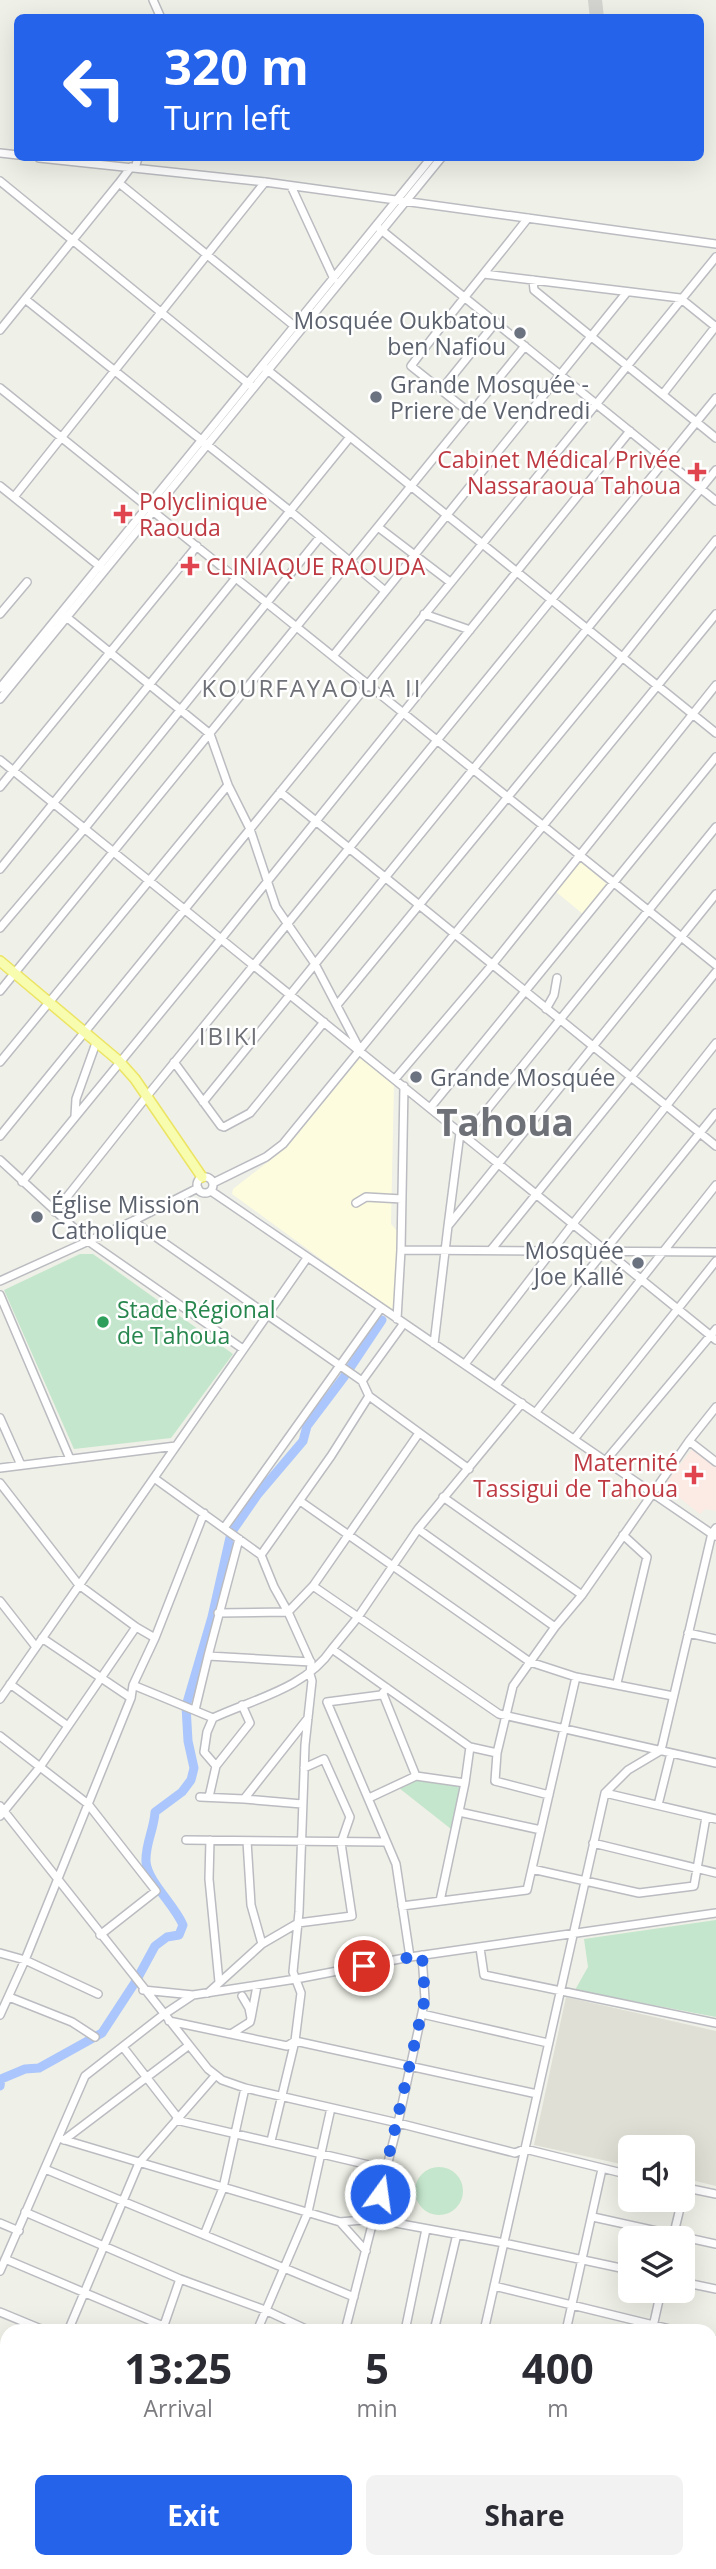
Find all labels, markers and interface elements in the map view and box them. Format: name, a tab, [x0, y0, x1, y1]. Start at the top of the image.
text: 320 m	[164, 33, 309, 99]
icon: left	[49, 42, 140, 133]
text: Turn left	[164, 96, 290, 139]
place label: Mosquée Oukbatou ben Nafiou	[293, 304, 506, 362]
marker: Mosquée Oukbatou ben Nafiou	[512, 325, 528, 341]
place label: Grande Mosquée - Priere de Vendredi	[390, 368, 590, 426]
marker: Grande Mosquée - Priere de Vendredi	[368, 389, 384, 405]
place label: Cabinet Médical Privée Nassaraoua Tahoua	[437, 443, 681, 501]
marker: Cabinet Médical Privée Nassaraoua Tahoua	[687, 462, 707, 482]
place label: Polyclinique Raouda	[139, 485, 268, 543]
marker: Polyclinique Raouda	[113, 504, 133, 524]
place label: CLINIAQUE RAOUDA	[206, 550, 426, 582]
marker: CLINIAQUE RAOUDA	[180, 556, 200, 576]
district label: KOURFAYAOUA II	[202, 671, 422, 704]
district label: IBIKI	[199, 1019, 259, 1052]
place label: Grande Mosquée	[430, 1061, 615, 1093]
marker: Grande Mosquée	[408, 1069, 424, 1085]
district label: Tahoua	[436, 1096, 574, 1147]
place label: Église Mission Catholique	[51, 1188, 200, 1246]
marker: Église Mission Catholique	[29, 1209, 45, 1225]
place label: Mosquée Joe Kallé	[525, 1234, 624, 1292]
marker: Mosquée Joe Kallé	[630, 1255, 646, 1271]
place label: Stade Régional de Tahoua	[117, 1293, 275, 1351]
marker: Stade Régional de Tahoua	[95, 1314, 111, 1330]
place label: Maternité Tassigui de Tahoua	[473, 1446, 678, 1504]
marker: Maternité Tassigui de Tahoua	[684, 1465, 704, 1485]
pin	[334, 1936, 394, 1996]
icon: arrive	[345, 1947, 383, 1985]
map controls	[618, 2135, 695, 2303]
button: sound	[618, 2135, 695, 2212]
position arrow	[343, 2157, 417, 2231]
button: layers	[618, 2226, 695, 2303]
text: 13:25	[124, 2339, 232, 2396]
text: 5	[365, 2339, 389, 2396]
text: 400	[522, 2339, 594, 2396]
text: Arrival	[144, 2392, 213, 2424]
text: min	[356, 2392, 398, 2424]
text: m	[547, 2392, 568, 2424]
button: Exit	[35, 2475, 352, 2555]
button: Share	[366, 2475, 683, 2555]

